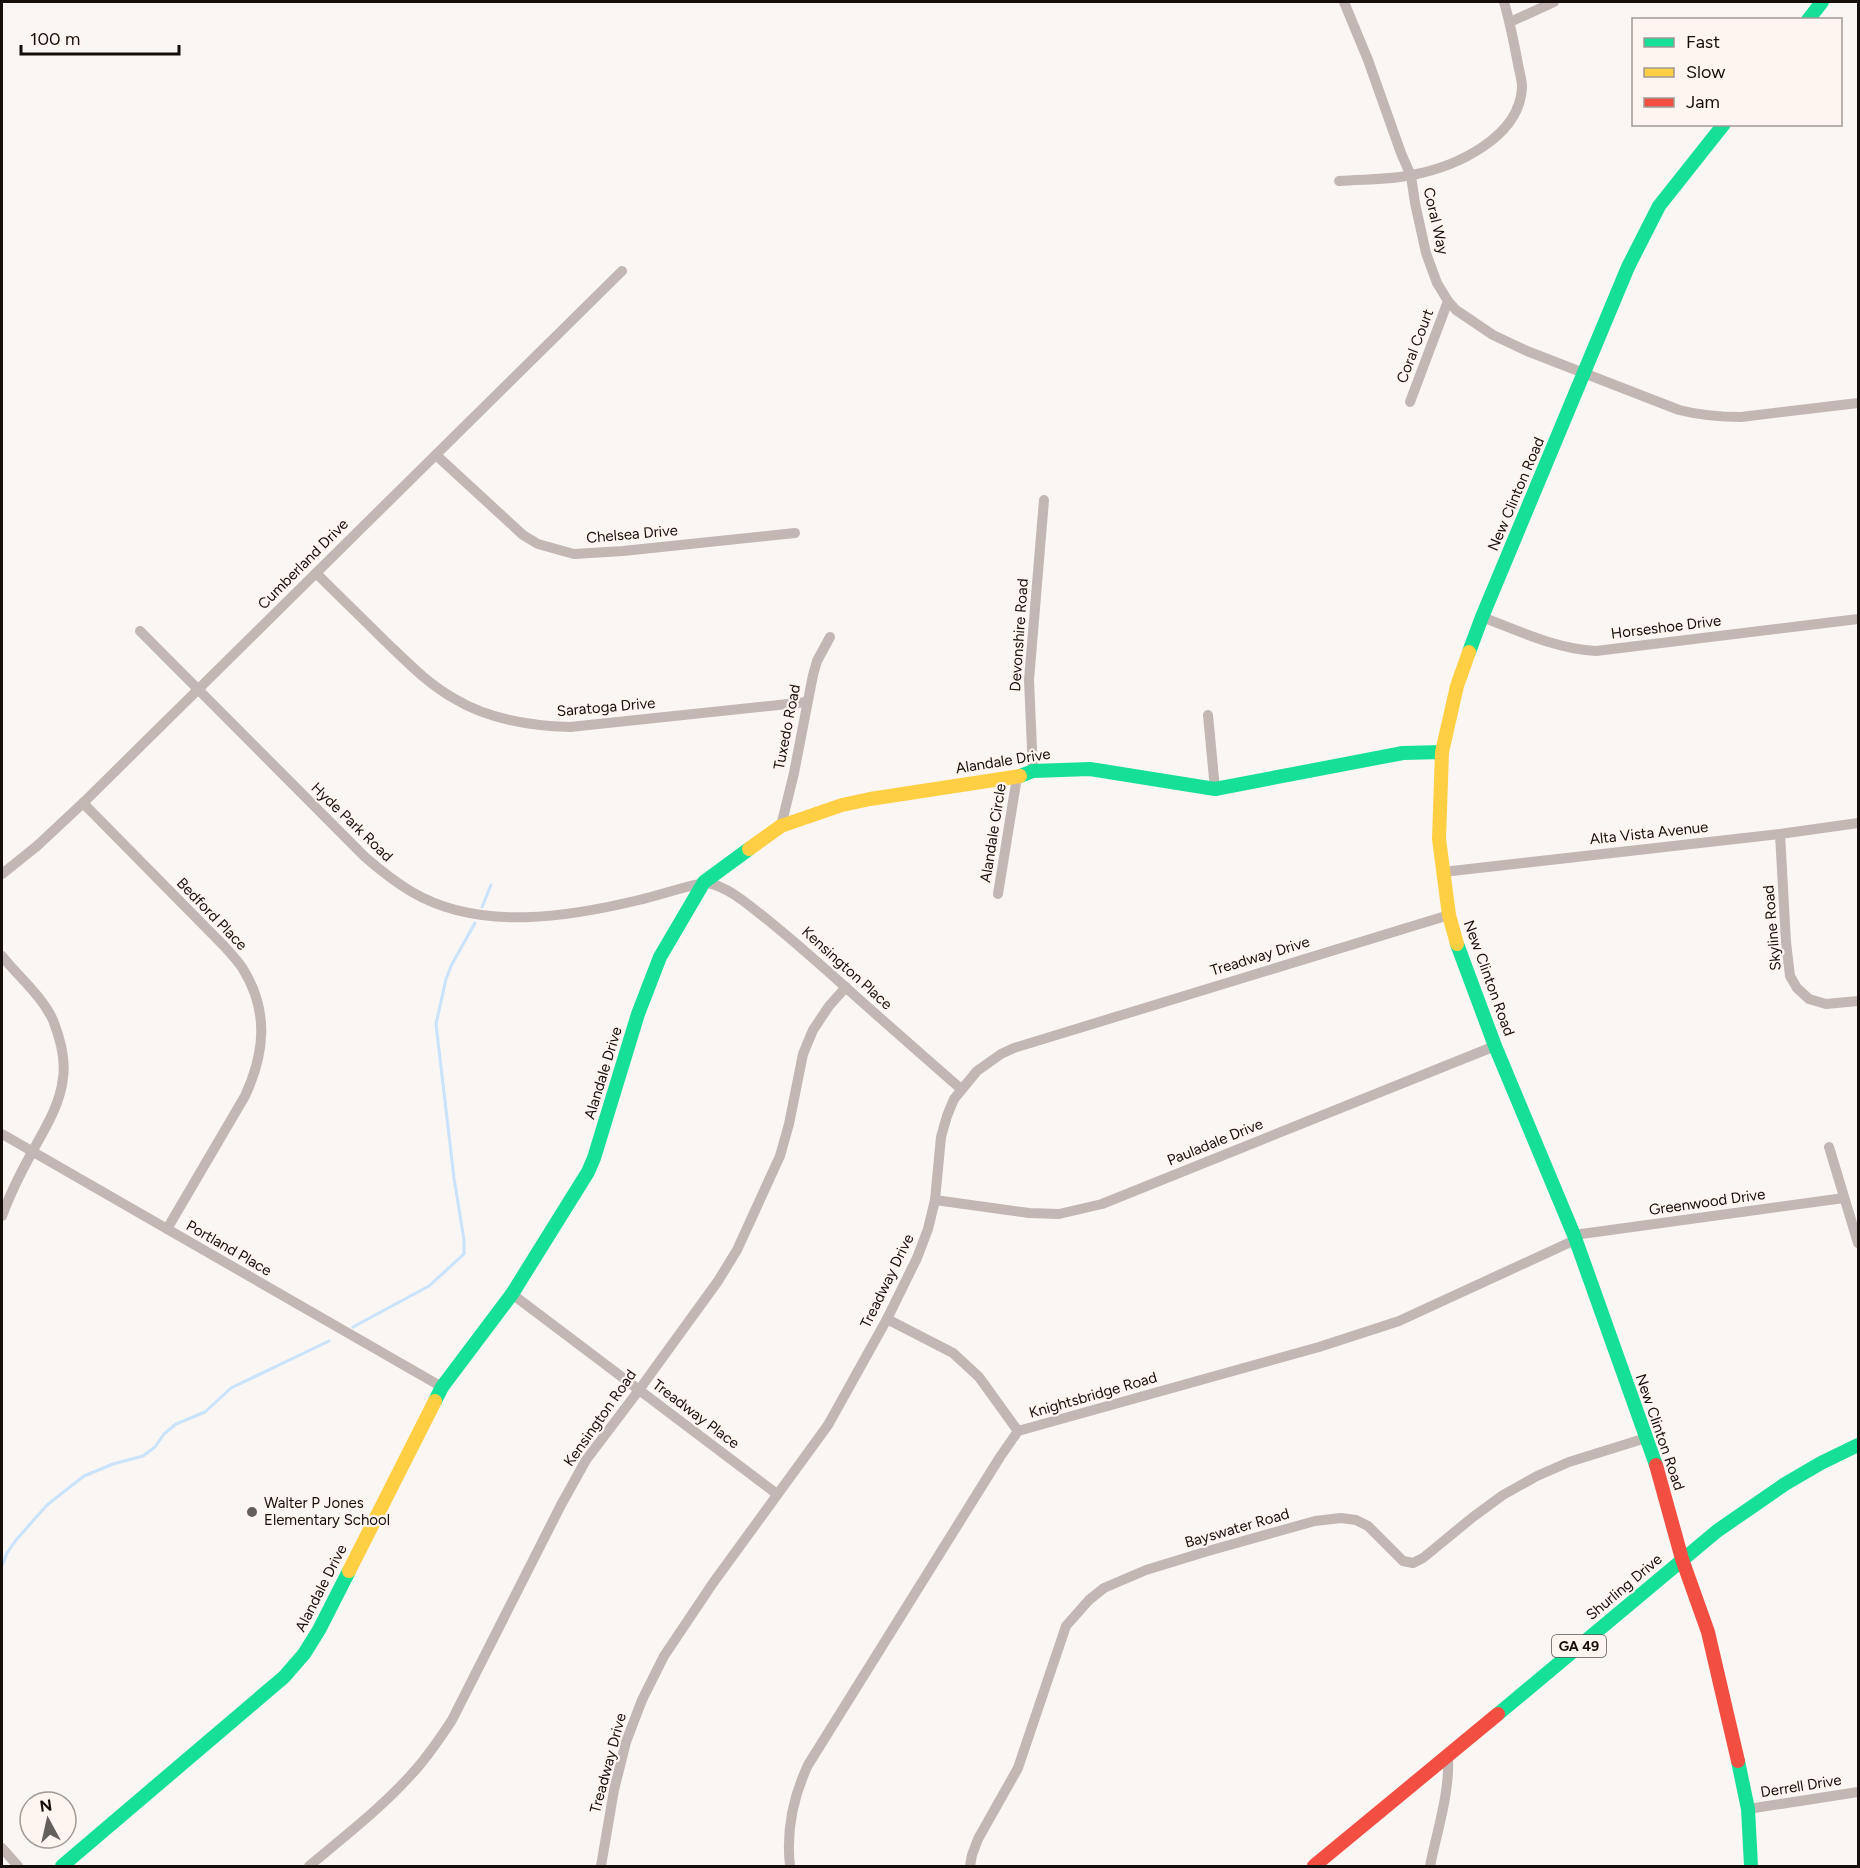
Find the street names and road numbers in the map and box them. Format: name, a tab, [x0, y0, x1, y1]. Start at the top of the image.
street label: Coral Way	[1420, 186, 1452, 256]
street label: Coral Court	[1393, 306, 1437, 386]
street label: New Clinton Road	[1484, 434, 1548, 554]
street label: Cumberland Drive	[254, 515, 352, 613]
street label: Chelsea Drive	[585, 521, 679, 547]
street label: Devonshire Road	[1006, 578, 1032, 692]
street label: Horseshoe Drive	[1610, 611, 1722, 643]
street label: Tuxedo Road	[770, 683, 804, 771]
street label: Saratoga Drive	[556, 694, 656, 720]
street label: Alandale Drive	[954, 745, 1052, 777]
street label: Hyde Park Road	[307, 779, 397, 865]
street label: Alandale Circle	[976, 782, 1010, 884]
street label: Alta Vista Avenue	[1589, 818, 1709, 848]
street label: Bedford Place	[173, 874, 251, 954]
street label: Skyline Road	[1759, 884, 1785, 972]
street label: New Clinton Road	[1460, 918, 1518, 1038]
street label: Kensington Place	[798, 923, 896, 1013]
street label: Treadway Drive	[1208, 932, 1312, 980]
street label: Alandale Drive	[580, 1025, 626, 1121]
street label: Pauladale Drive	[1164, 1115, 1266, 1169]
street label: Greenwood Drive	[1648, 1185, 1766, 1219]
street label: Portland Place	[183, 1216, 275, 1280]
street label: Treadway Drive	[856, 1231, 918, 1331]
street label: Kensington Road	[560, 1366, 640, 1470]
street label: Knightsbridge Road	[1027, 1368, 1159, 1422]
street label: New Clinton Road	[1632, 1371, 1688, 1493]
street label: Treadway Place	[649, 1376, 743, 1452]
street label: Bayswater Road	[1183, 1504, 1291, 1552]
street label: Alandale Drive	[291, 1541, 351, 1635]
street label: Shurling Drive	[1582, 1550, 1666, 1624]
road number: GA 49	[1552, 1635, 1606, 1657]
street label: Treadway Drive	[586, 1711, 630, 1815]
street label: Derrell Drive	[1759, 1771, 1843, 1801]

